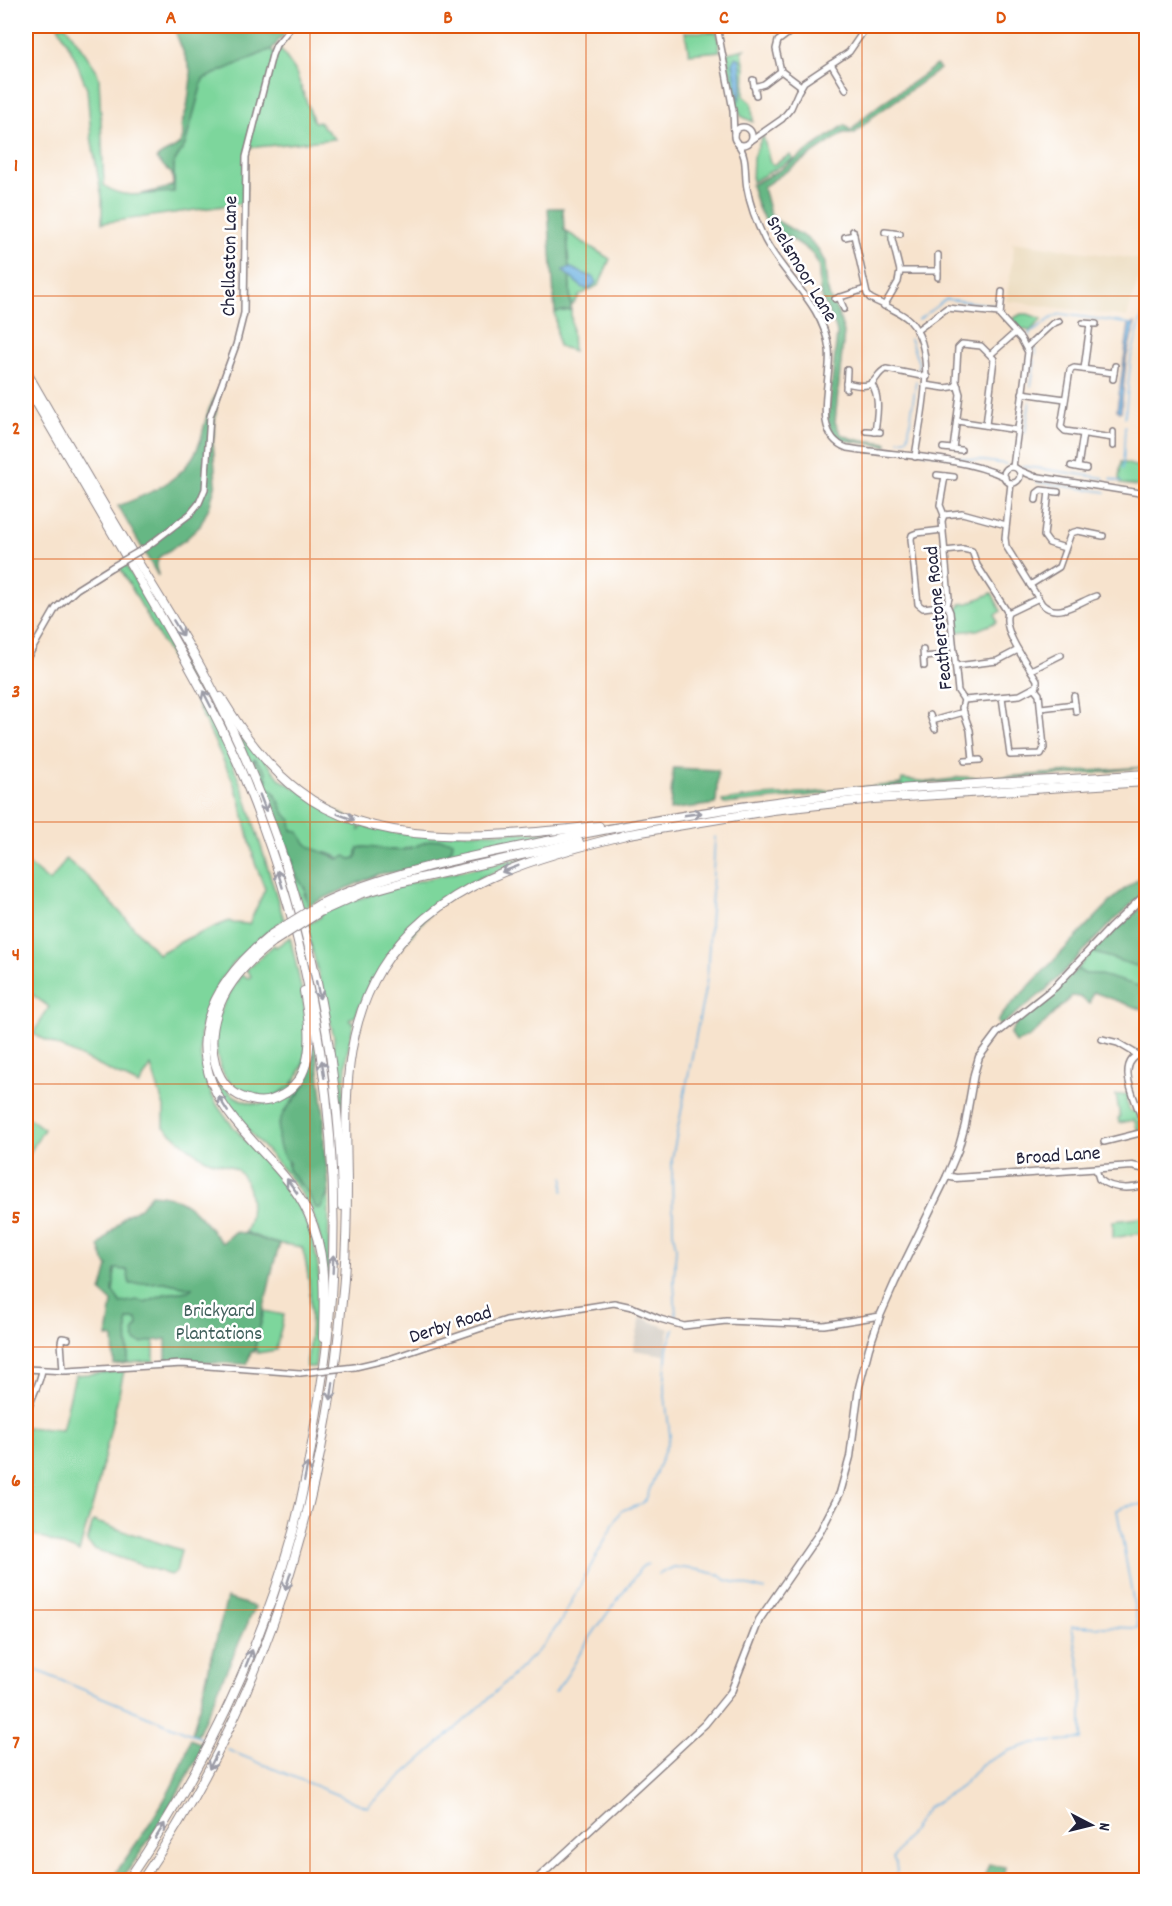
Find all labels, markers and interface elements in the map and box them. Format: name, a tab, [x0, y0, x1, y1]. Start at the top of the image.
text: A	[166, 5, 177, 33]
text: B	[443, 5, 453, 33]
text: C	[719, 5, 729, 33]
text: D	[996, 5, 1007, 33]
text: 1	[14, 153, 18, 181]
street label: Chellaston Lane	[216, 195, 246, 317]
street label: Snelsmoor Lane	[758, 211, 843, 328]
text: 2	[12, 416, 20, 444]
street label: Featherstone Road	[919, 544, 961, 691]
one-way arrow	[172, 619, 184, 636]
text: 3	[12, 679, 20, 707]
one-way arrow	[200, 690, 212, 708]
one-way arrow	[258, 793, 269, 811]
one-way arrow	[683, 809, 703, 820]
one-way arrow	[336, 812, 355, 823]
one-way arrow	[501, 864, 520, 875]
one-way arrow	[274, 870, 285, 889]
text: 4	[12, 942, 20, 970]
one-way arrow	[312, 980, 324, 999]
one-way arrow	[317, 1060, 328, 1080]
one-way arrow	[217, 1096, 229, 1113]
street label: Broad Lane	[1015, 1140, 1102, 1174]
one-way arrow	[286, 1179, 298, 1195]
text: 5	[11, 1205, 21, 1233]
one-way arrow	[327, 1254, 338, 1274]
park label: Brickyard Plantations	[176, 1298, 262, 1349]
street label: Derby Road	[406, 1299, 496, 1352]
one-way arrow	[326, 1381, 337, 1400]
one-way arrow	[301, 1463, 312, 1482]
text: 6	[11, 1468, 21, 1496]
one-way arrow	[282, 1571, 293, 1590]
one-way arrow	[244, 1649, 255, 1668]
text: 7	[12, 1730, 20, 1758]
one-way arrow	[206, 1751, 218, 1769]
north arrow	[1061, 1795, 1121, 1855]
text: N	[1091, 1821, 1115, 1832]
one-way arrow	[154, 1824, 166, 1840]

